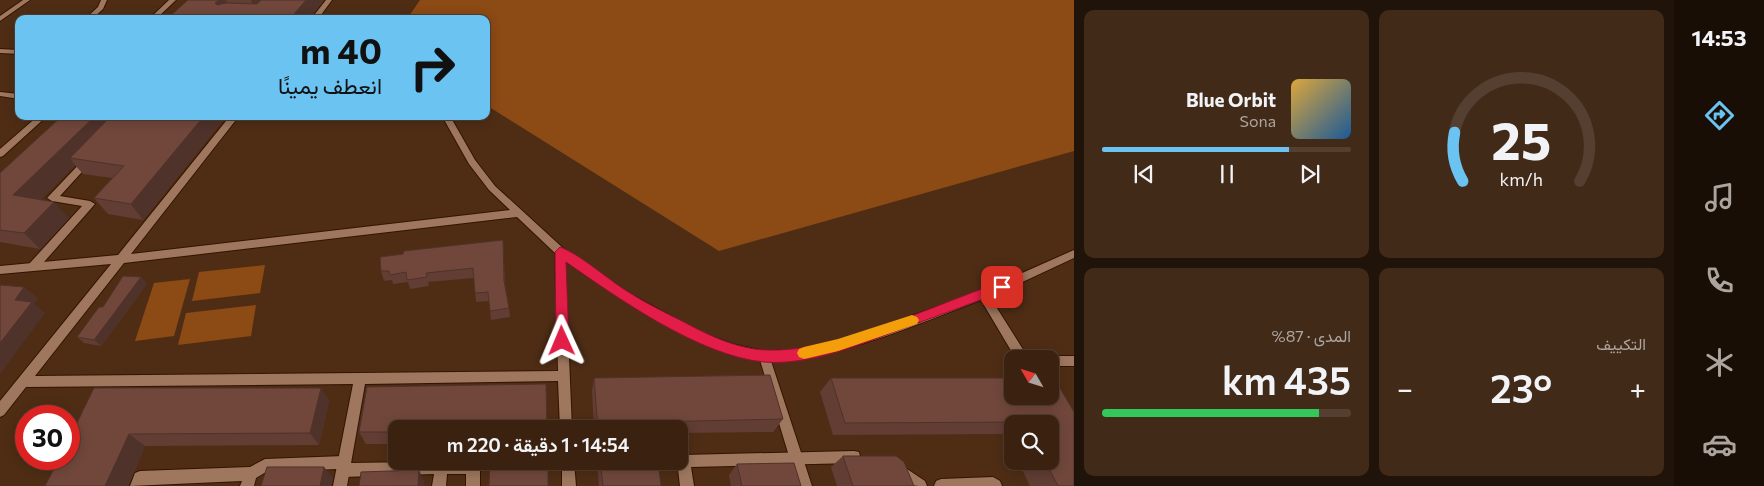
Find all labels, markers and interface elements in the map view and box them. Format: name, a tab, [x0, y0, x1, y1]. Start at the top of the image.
text: 14:53	[1692, 24, 1746, 51]
text: 40 m	[300, 28, 382, 71]
icon: right	[400, 35, 465, 100]
text: انعطف يمينًا	[278, 72, 382, 99]
text: Blue Orbit	[1186, 88, 1276, 111]
icon: directions	[1702, 98, 1737, 133]
text: 25	[1492, 107, 1551, 171]
text: Sona	[1240, 111, 1276, 130]
icon: previous	[1130, 160, 1158, 188]
icon: pause	[1213, 160, 1241, 188]
icon: next	[1296, 160, 1324, 188]
text: km/h	[1500, 168, 1543, 190]
icon: music	[1702, 180, 1737, 215]
icon: phone	[1702, 263, 1737, 298]
pin	[981, 266, 1023, 308]
icon: arrive	[988, 273, 1016, 301]
position arrow	[535, 314, 587, 366]
text: المدى · 87%	[1272, 326, 1351, 345]
text: التكييف	[1596, 334, 1646, 353]
icon: climate	[1702, 345, 1737, 380]
north arrow	[1004, 350, 1059, 405]
map controls	[1004, 350, 1059, 470]
text: 435 km	[1222, 356, 1351, 403]
text: 23°	[1490, 364, 1552, 411]
text: −	[1397, 371, 1413, 405]
text: +	[1630, 371, 1646, 405]
speed limit sign: 30	[15, 405, 80, 470]
button: search	[1004, 415, 1059, 470]
icon: car	[1702, 427, 1737, 462]
text: 14:54 · 1 دقيقة · 220 m	[447, 433, 629, 456]

